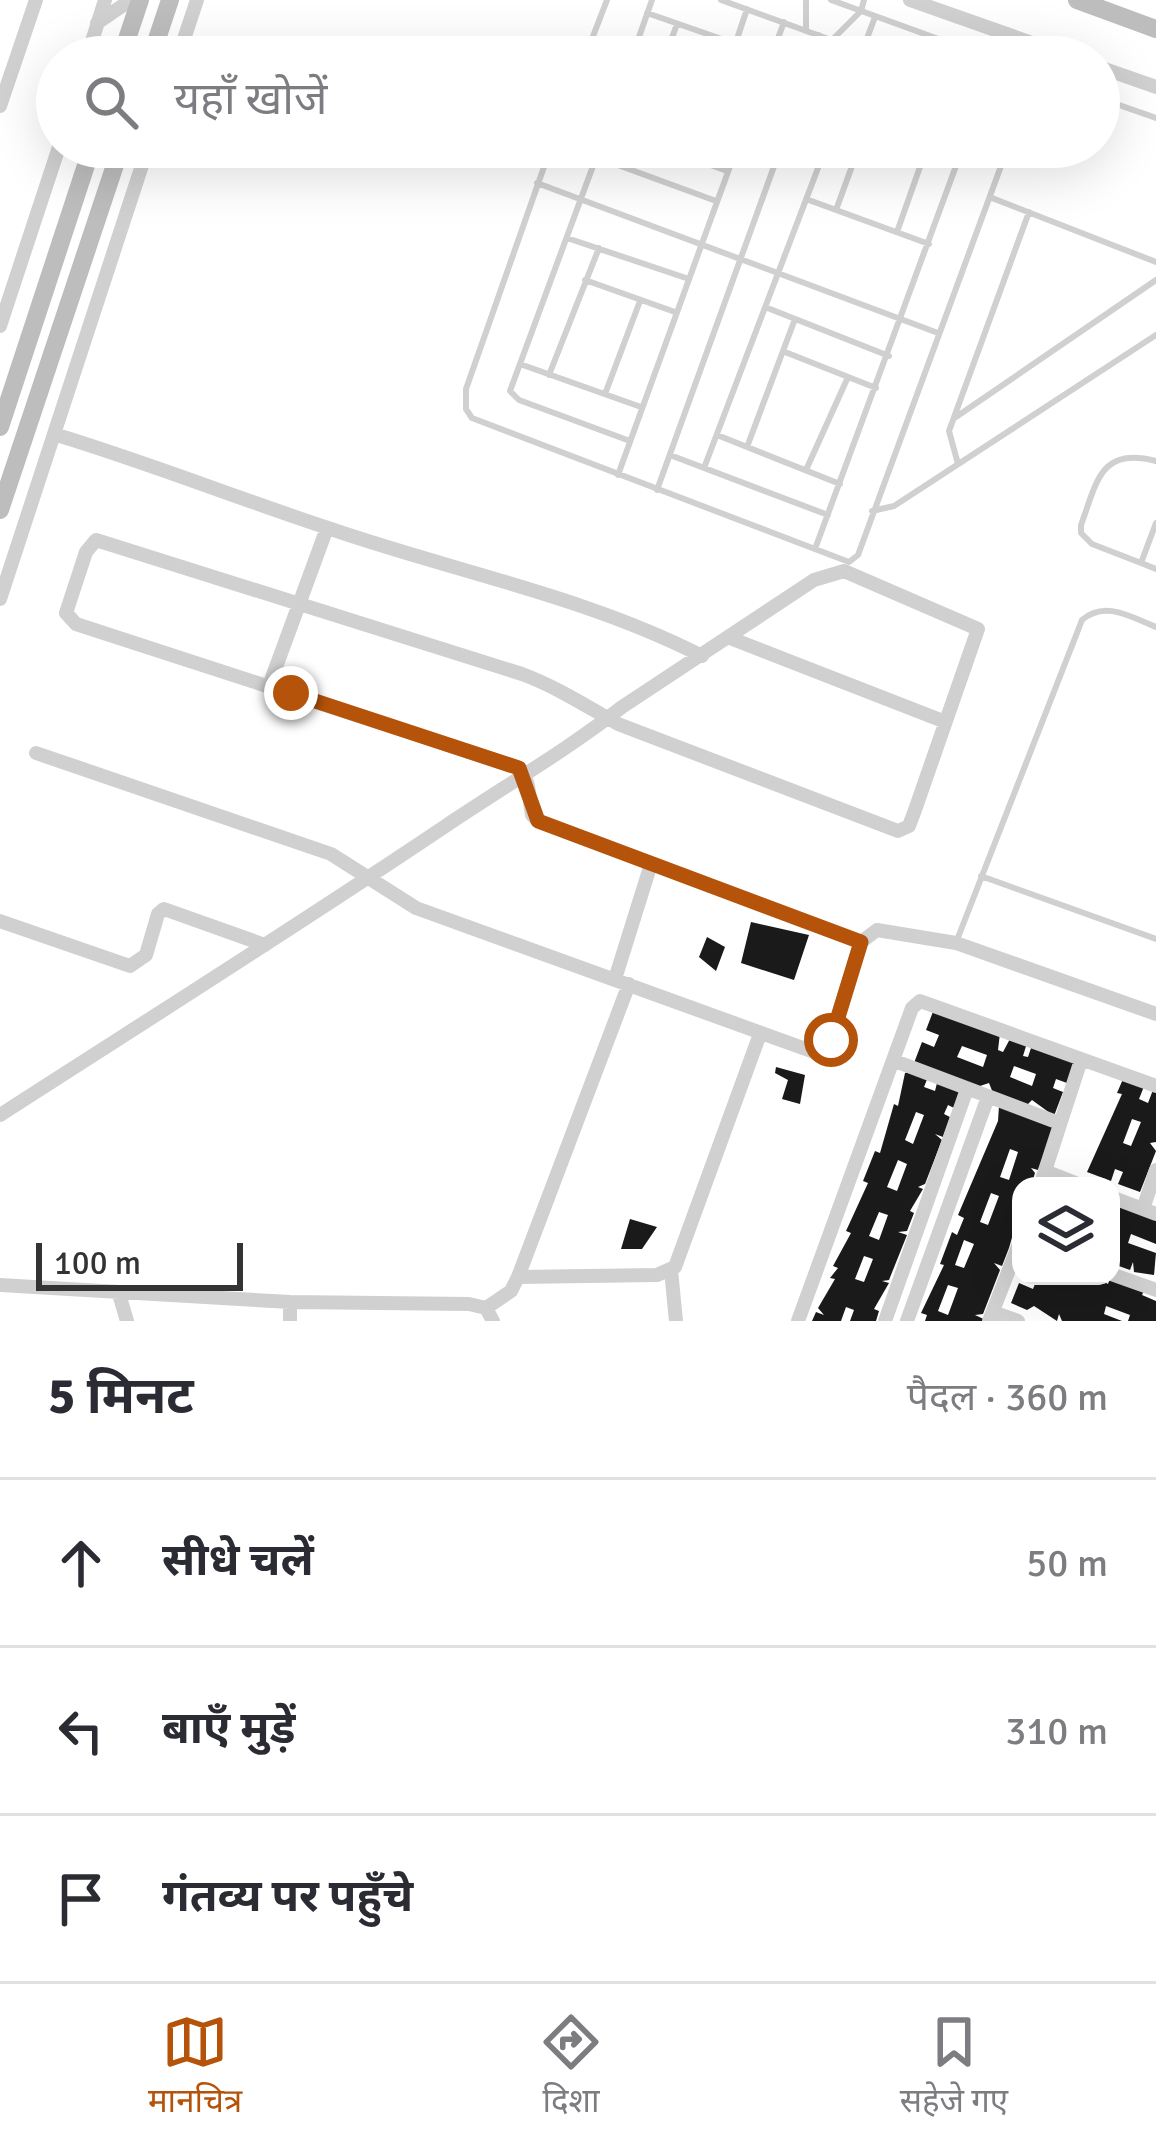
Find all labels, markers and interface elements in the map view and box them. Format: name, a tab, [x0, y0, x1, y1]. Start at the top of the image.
search box	[36, 36, 1120, 168]
icon: search	[78, 69, 144, 135]
text: यहाँ खोजें	[174, 72, 327, 127]
route end	[264, 666, 318, 720]
route start	[804, 1013, 858, 1067]
map controls	[1012, 1177, 1120, 1285]
button: layers	[1012, 1177, 1120, 1285]
scale bar	[36, 1237, 243, 1290]
text: 100 m	[54, 1243, 141, 1284]
text: 5 मिनट	[48, 1365, 194, 1428]
text: पैदल · 360 m	[907, 1373, 1108, 1421]
icon: ahead	[48, 1530, 114, 1596]
text: सीधे चलें	[162, 1533, 314, 1588]
text: 50 m	[1026, 1539, 1108, 1587]
icon: left	[48, 1698, 114, 1764]
text: बाएँ मुड़ें	[162, 1701, 295, 1756]
text: 310 m	[1005, 1707, 1108, 1755]
icon: arrive	[48, 1866, 114, 1932]
text: गंतव्य पर पहुँचे	[162, 1869, 413, 1924]
tab: मानचित्र	[148, 2009, 242, 2125]
tab: दिशा	[538, 2009, 604, 2125]
tab: सहेजे गए	[900, 2009, 1008, 2125]

